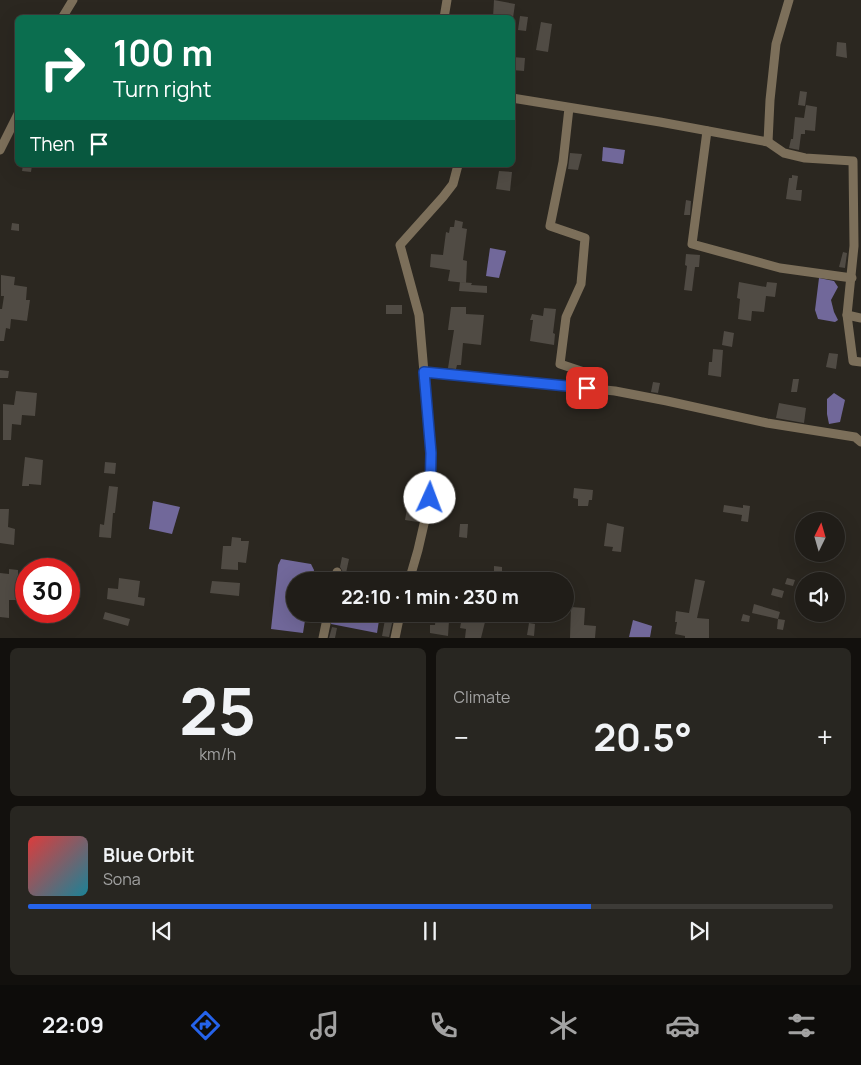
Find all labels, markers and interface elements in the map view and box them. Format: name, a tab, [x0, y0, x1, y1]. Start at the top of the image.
text: 100 m	[113, 29, 213, 77]
icon: right	[30, 35, 95, 100]
text: Turn right	[113, 74, 211, 104]
icon: arrive	[85, 130, 113, 158]
text: Then	[30, 131, 75, 157]
pin	[566, 367, 608, 409]
icon: arrive	[573, 374, 601, 402]
position arrow	[403, 471, 455, 523]
north arrow	[795, 512, 845, 562]
map controls	[795, 512, 845, 622]
speed limit sign: 30	[15, 558, 80, 623]
button: sound	[795, 572, 845, 622]
text: 22:10 · 1 min · 230 m	[341, 584, 519, 610]
text: 25	[179, 666, 256, 755]
text: Climate	[454, 686, 510, 708]
text: 20.5°	[593, 710, 692, 762]
text: −	[454, 718, 469, 756]
text: +	[817, 718, 833, 756]
text: km/h	[199, 743, 236, 765]
text: Blue Orbit	[103, 842, 195, 868]
text: Sona	[103, 868, 141, 890]
icon: previous	[148, 917, 176, 945]
icon: pause	[416, 917, 444, 945]
icon: next	[685, 917, 713, 945]
icon: directions	[188, 1008, 223, 1043]
icon: music	[307, 1008, 342, 1043]
icon: phone	[426, 1008, 461, 1043]
icon: climate	[546, 1008, 581, 1043]
icon: car	[665, 1008, 700, 1043]
icon: filters	[784, 1008, 819, 1043]
text: 22:09	[42, 1010, 104, 1040]

